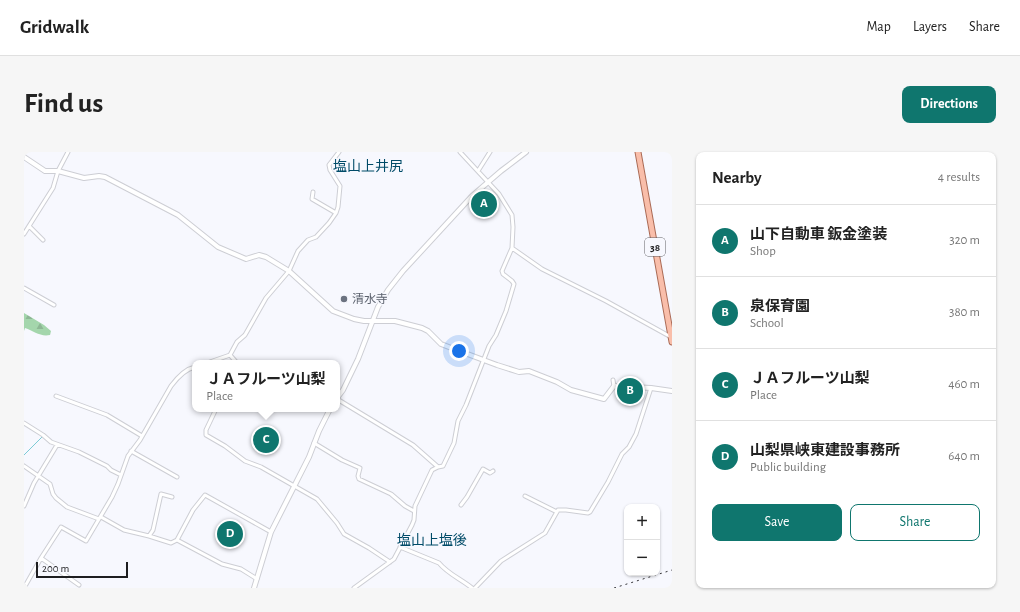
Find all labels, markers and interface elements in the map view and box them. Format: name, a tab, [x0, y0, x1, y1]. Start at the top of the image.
text: Gridwalk	[20, 18, 89, 37]
text: Map	[866, 20, 891, 34]
text: Layers	[913, 20, 947, 34]
text: Share	[969, 20, 1000, 34]
button: Directions	[902, 86, 996, 123]
text: Find us	[24, 90, 103, 118]
district label: 塩山上井尻	[333, 158, 403, 174]
text: Nearby	[712, 169, 762, 186]
text: 4 results	[938, 171, 980, 184]
pin: A	[471, 189, 497, 219]
text: 山下自動車 鈑金塗装	[750, 227, 887, 242]
text: A	[721, 234, 729, 247]
text: 320 m	[949, 234, 980, 247]
road number: 38	[645, 238, 665, 256]
text: Shop	[750, 245, 776, 258]
place label: 清水寺	[352, 293, 388, 305]
marker: 清水寺	[339, 294, 349, 304]
text: 泉保育園	[750, 299, 810, 314]
text: B	[721, 306, 729, 319]
text: 380 m	[949, 306, 980, 319]
text: School	[750, 317, 784, 330]
your location	[449, 341, 469, 361]
popup	[192, 360, 340, 412]
text: ＪＡフルーツ山梨	[750, 371, 870, 386]
text: ＪＡフルーツ山梨	[206, 372, 326, 387]
pin: B	[617, 376, 643, 406]
text: C	[722, 378, 728, 391]
text: 460 m	[948, 378, 980, 391]
text: Place	[750, 389, 777, 402]
text: Place	[206, 390, 233, 403]
pin: C	[253, 425, 279, 455]
text: 山梨県峡東建設事務所	[750, 443, 900, 458]
text: D	[721, 450, 729, 463]
text: 640 m	[948, 450, 980, 463]
text: Public building	[750, 461, 826, 474]
map controls	[624, 504, 660, 576]
button: +	[624, 504, 660, 540]
button: Save	[712, 504, 842, 541]
button: Share	[850, 504, 980, 541]
pin: D	[217, 519, 243, 549]
district label: 塩山上塩後	[397, 532, 467, 548]
button: −	[624, 540, 660, 576]
scale bar	[36, 560, 128, 579]
text: 200 m	[42, 563, 69, 574]

